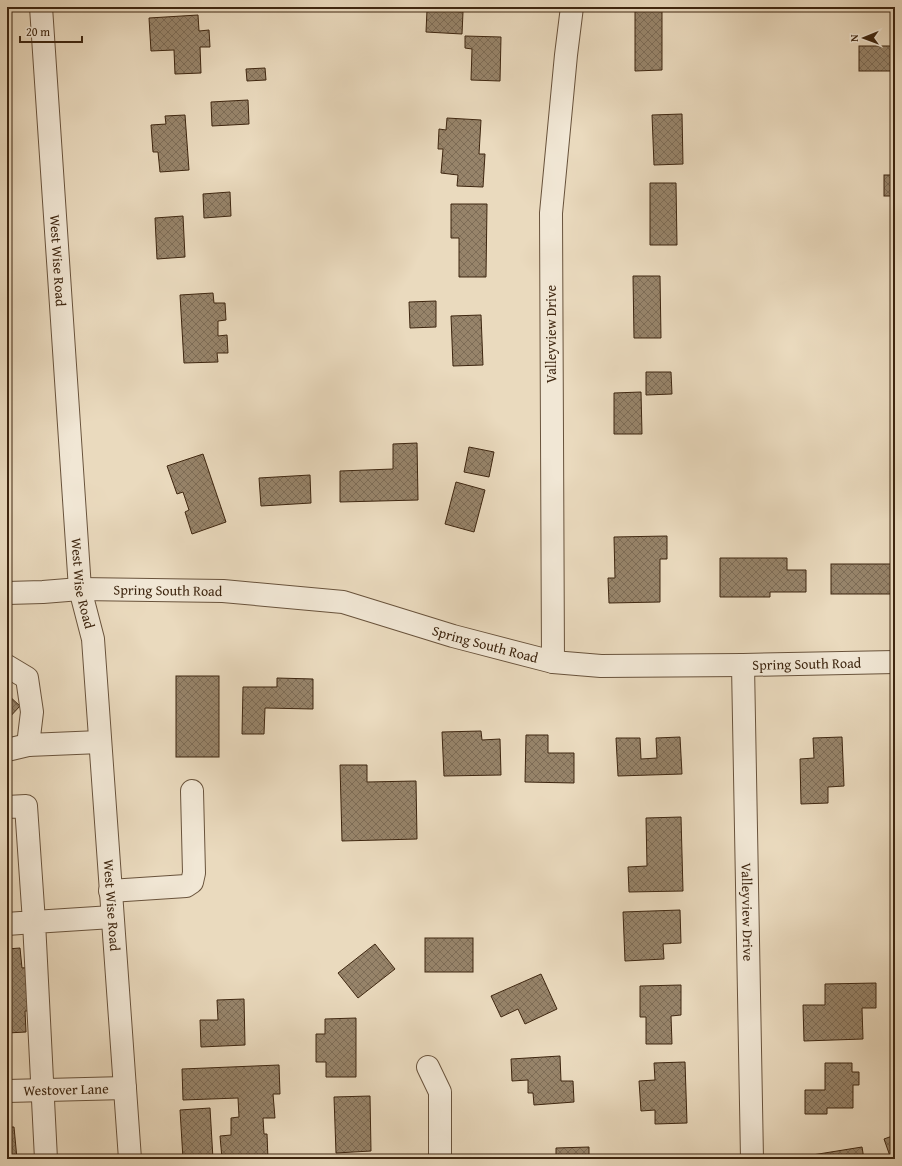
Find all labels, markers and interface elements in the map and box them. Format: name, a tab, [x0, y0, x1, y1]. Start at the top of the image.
scale bar	[20, 18, 82, 44]
north arrow	[844, 18, 884, 58]
text: 20 m	[26, 23, 50, 40]
text: N	[846, 34, 862, 42]
street label: West Wise Road	[45, 214, 71, 307]
street label: Valleyview Drive	[541, 284, 561, 383]
street label: West Wise Road	[67, 537, 100, 631]
street label: Spring South Road	[113, 579, 223, 601]
street label: Spring South Road	[430, 620, 541, 668]
street label: Spring South Road	[752, 653, 862, 675]
street label: West Wise Road	[99, 859, 125, 952]
street label: Valleyview Drive	[737, 863, 758, 962]
street label: Westover Lane	[23, 1078, 109, 1101]

